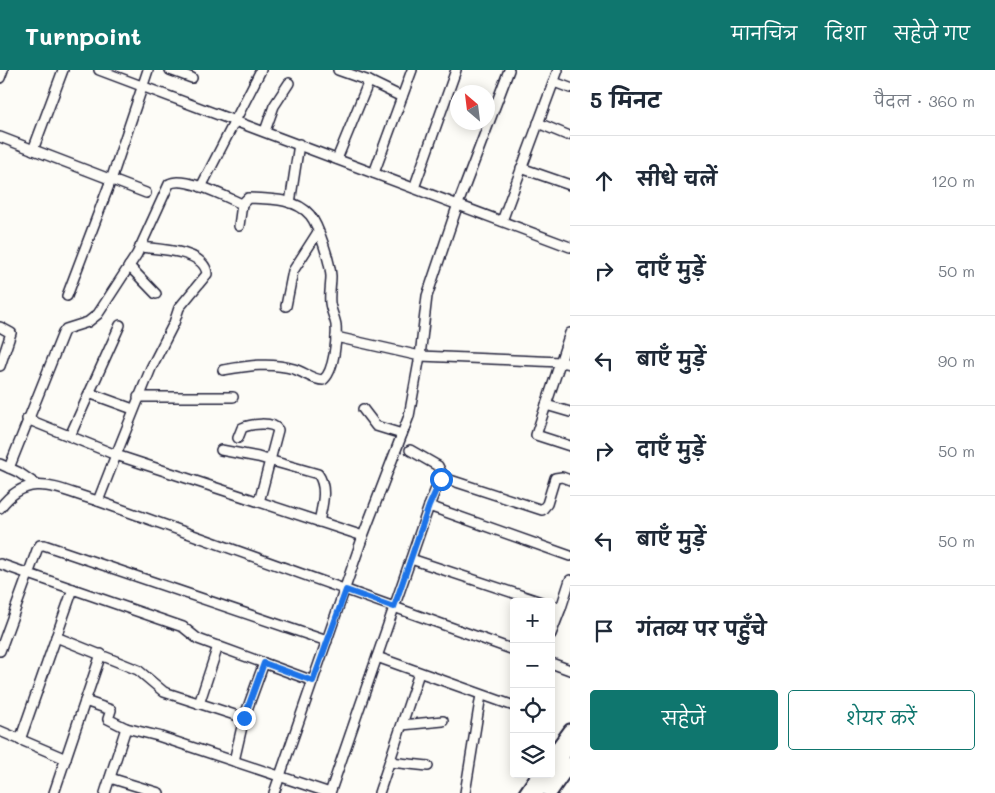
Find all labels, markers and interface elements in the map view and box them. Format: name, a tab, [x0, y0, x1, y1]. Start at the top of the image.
text: Turnpoint	[25, 20, 141, 51]
text: मानचित्र	[731, 21, 797, 45]
text: दिशा	[825, 21, 866, 45]
text: सहेजे गए	[894, 21, 970, 45]
north arrow	[450, 85, 495, 130]
text: 5 मिनट	[590, 86, 661, 113]
text: पैदल · 360 m	[874, 90, 975, 111]
text: सीधे चलें	[637, 166, 717, 191]
icon: ahead	[590, 167, 618, 195]
text: 120 m	[931, 170, 975, 191]
text: दाएँ मुड़ें	[637, 256, 705, 281]
icon: right	[590, 257, 618, 285]
text: 50 m	[938, 260, 975, 281]
text: बाएँ मुड़ें	[637, 346, 706, 371]
icon: left	[590, 347, 618, 375]
text: 90 m	[938, 350, 975, 371]
text: दाएँ मुड़ें	[637, 436, 705, 461]
icon: right	[590, 437, 618, 465]
text: 50 m	[938, 440, 975, 461]
route start	[430, 468, 453, 491]
text: बाएँ मुड़ें	[637, 526, 706, 551]
icon: left	[590, 527, 618, 555]
text: 50 m	[938, 530, 975, 551]
map controls	[510, 598, 555, 778]
button: +	[510, 598, 555, 643]
text: गंतव्य पर पहुँचे	[637, 616, 766, 641]
icon: arrive	[590, 617, 618, 645]
button: −	[510, 643, 555, 688]
button: locate	[510, 688, 555, 733]
button: सहेजें	[590, 690, 778, 750]
button: शेयर करें	[788, 690, 975, 750]
route end	[233, 707, 256, 730]
button: layers	[510, 733, 555, 778]

